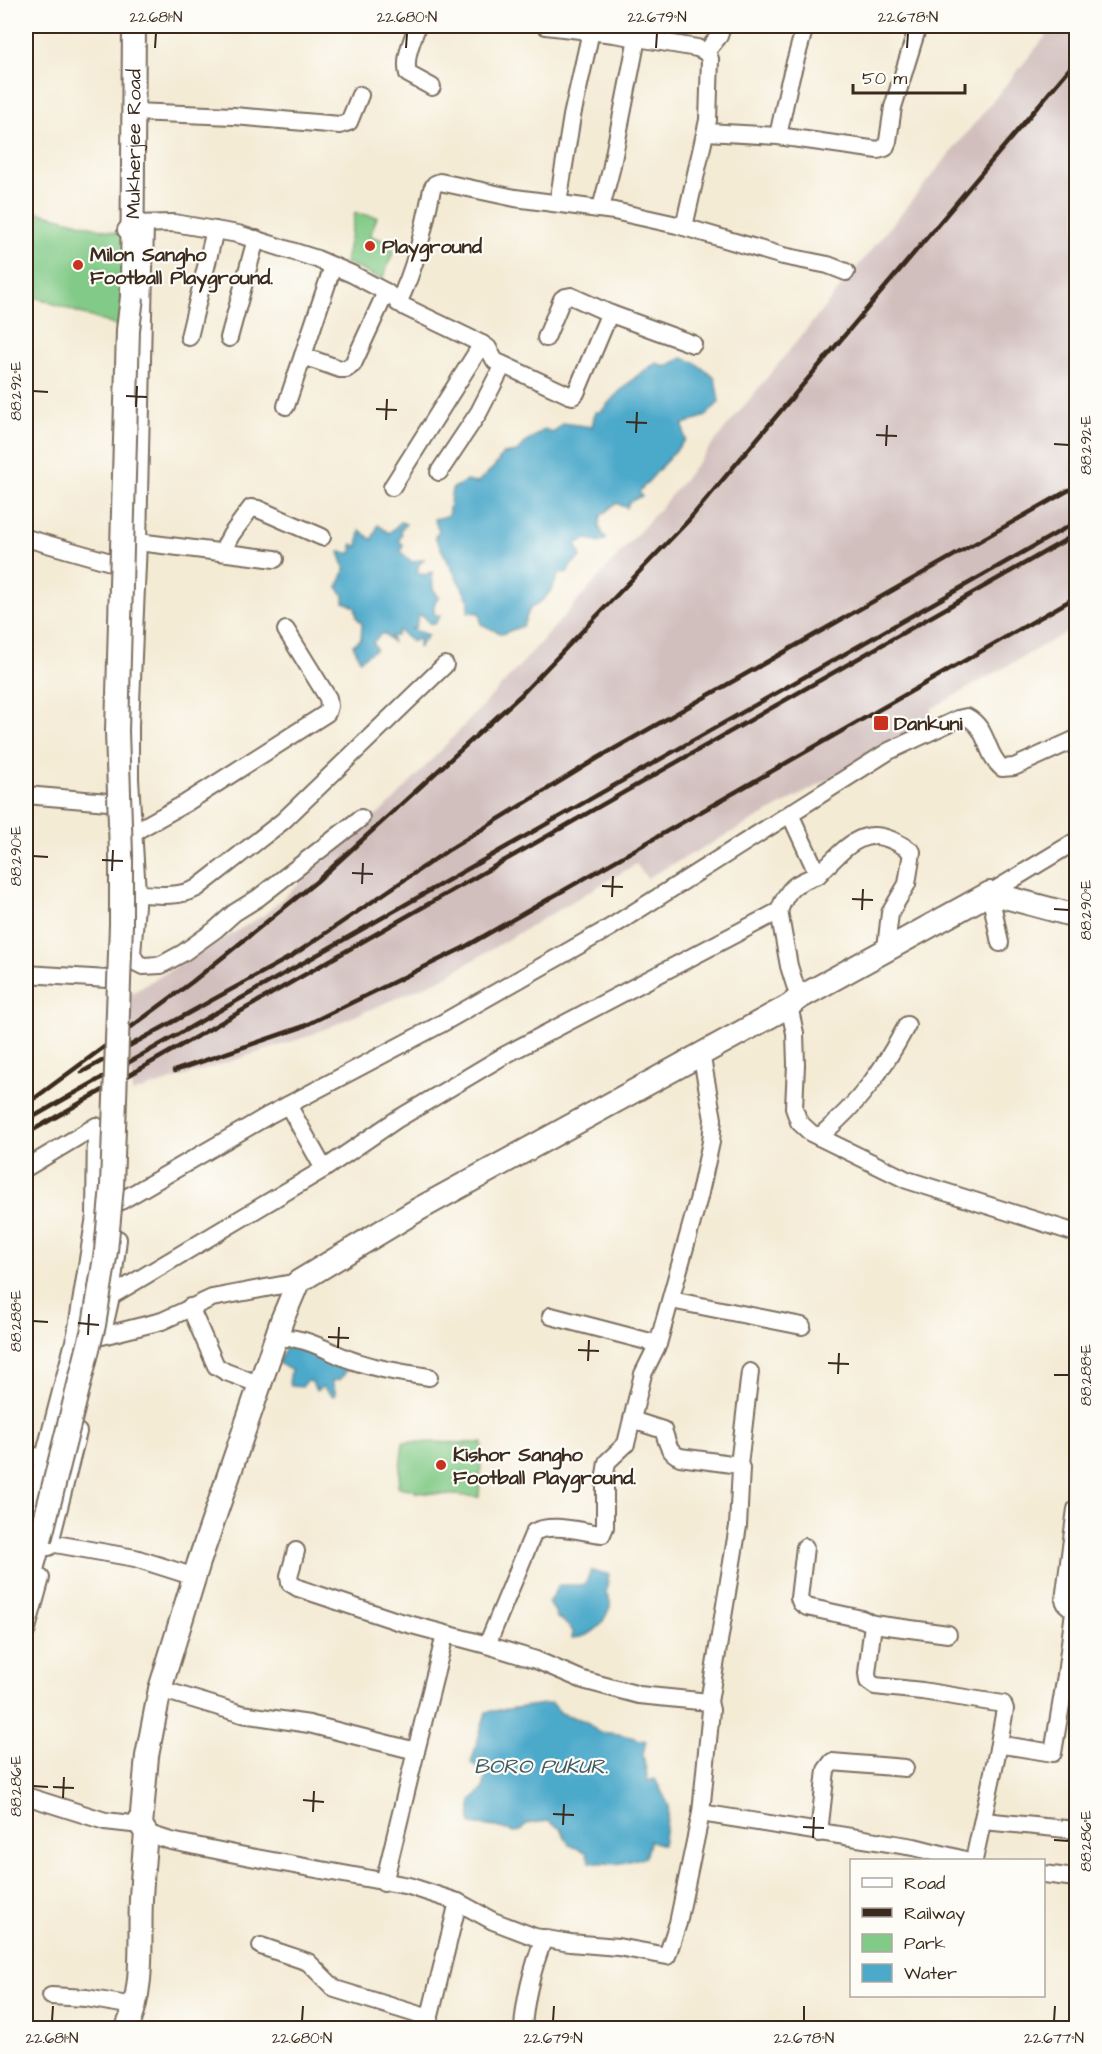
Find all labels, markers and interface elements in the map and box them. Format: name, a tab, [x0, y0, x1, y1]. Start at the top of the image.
text: 22.681°N	[129, 7, 183, 28]
text: 22.680°N	[377, 7, 437, 28]
text: 22.679°N	[627, 7, 687, 28]
text: 22.678°N	[878, 7, 938, 28]
scale bar	[853, 57, 966, 95]
text: 50 m	[862, 66, 907, 91]
street label: Mukherjee Road	[120, 69, 149, 219]
place label: Playground	[382, 233, 483, 262]
marker: Playground	[363, 239, 377, 253]
place label: Milon Sangho Football Playground.	[90, 241, 273, 293]
marker: Milon Sangho Football Playground.	[71, 258, 85, 272]
text: 88.292°E	[6, 361, 27, 421]
text: 88.292°E	[1076, 415, 1097, 475]
place label: Dankuni	[894, 710, 964, 738]
marker: Dankuni	[872, 714, 890, 732]
text: 88.290°E	[6, 826, 27, 886]
text: 88.290°E	[1076, 880, 1097, 940]
text: 88.288°E	[6, 1290, 27, 1352]
text: 88.288°E	[1076, 1344, 1097, 1406]
place label: Kishor Sangho Football Playground.	[453, 1441, 636, 1493]
marker: Kishor Sangho Football Playground.	[434, 1458, 448, 1472]
water label: BORO PUKUR.	[474, 1752, 608, 1781]
text: 88.286°E	[6, 1755, 27, 1817]
text: 88.286°E	[1076, 1810, 1097, 1872]
legend	[850, 1859, 1045, 1997]
text: Road	[904, 1871, 945, 1896]
text: Railway	[904, 1901, 965, 1927]
text: Park	[904, 1931, 946, 1956]
text: Water	[904, 1961, 957, 1986]
text: 22.681°N	[25, 2028, 79, 2049]
text: 22.680°N	[272, 2028, 332, 2049]
text: 22.679°N	[523, 2028, 583, 2049]
text: 22.678°N	[774, 2028, 834, 2049]
text: 22.677°N	[1024, 2028, 1084, 2049]

